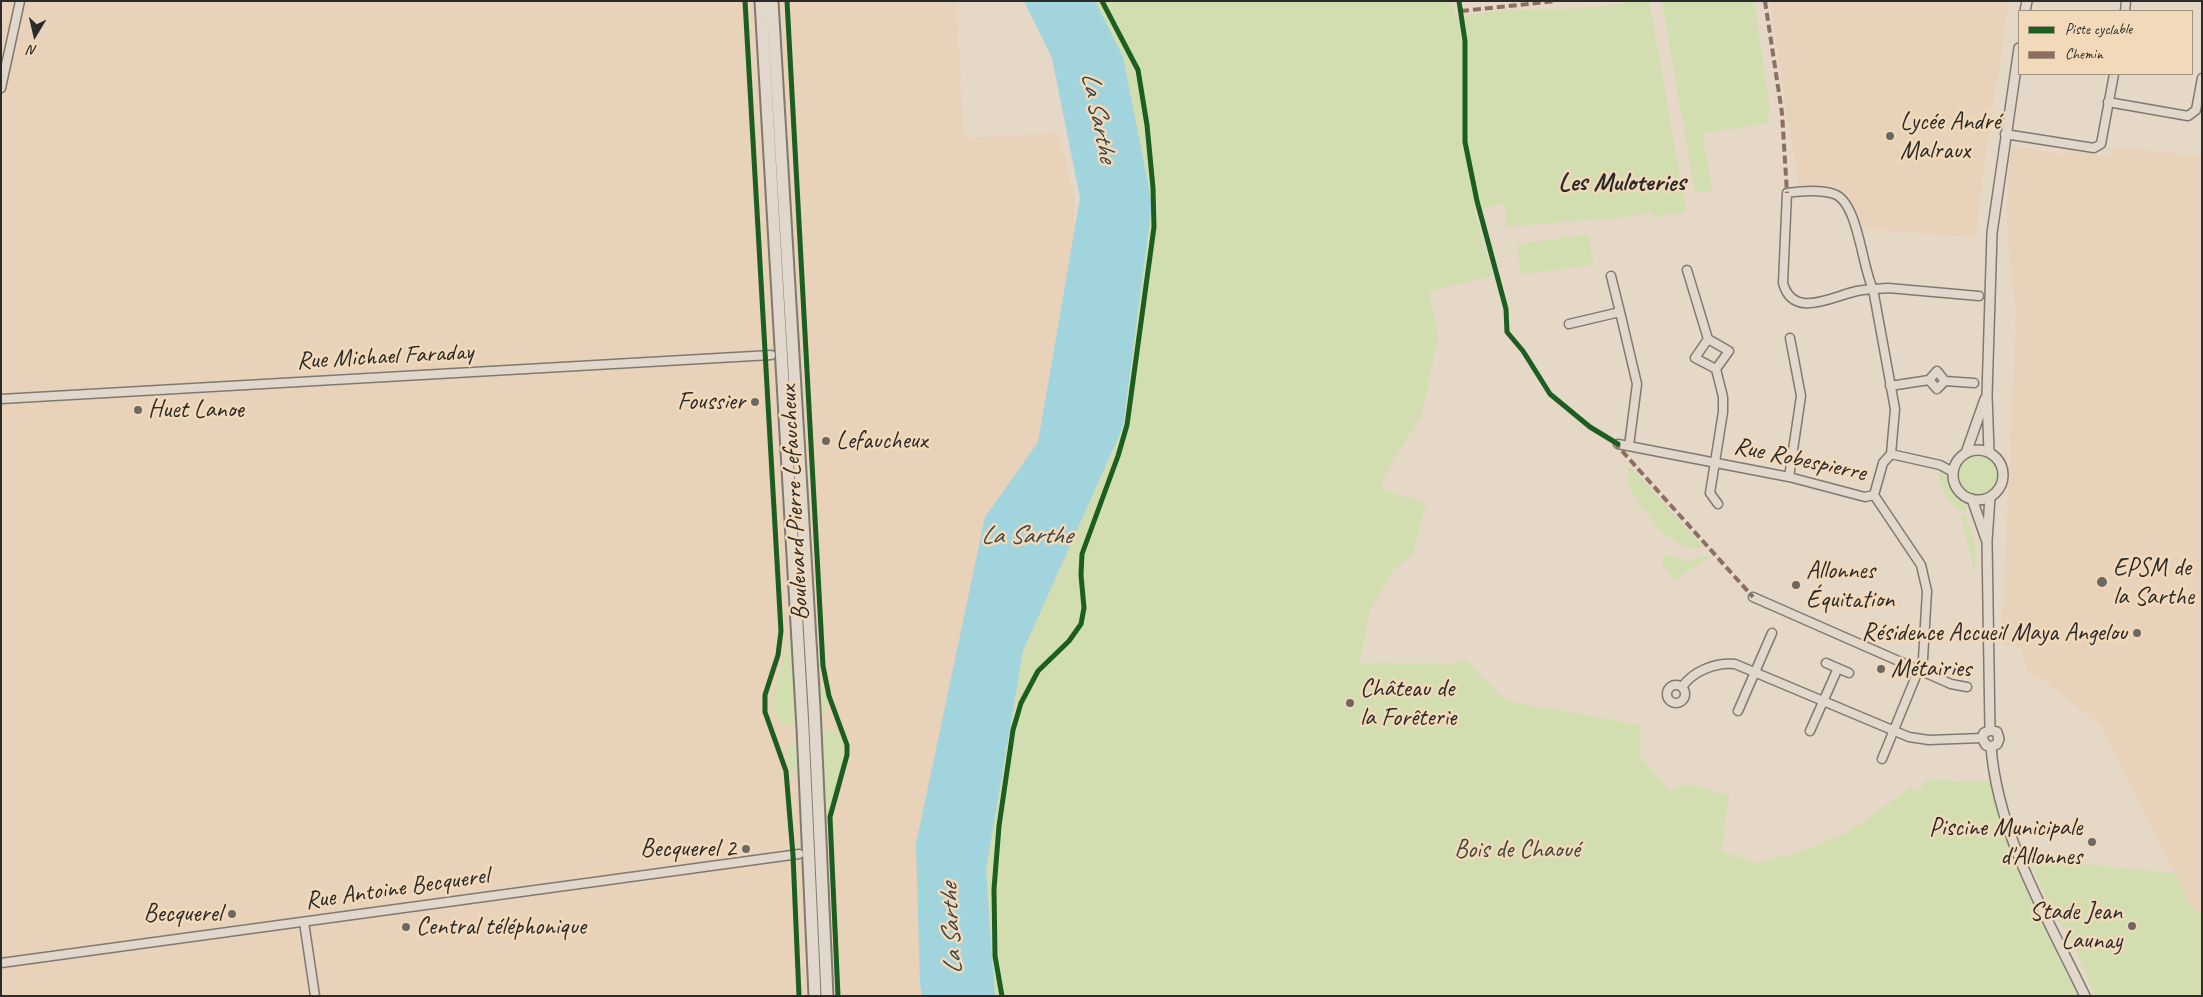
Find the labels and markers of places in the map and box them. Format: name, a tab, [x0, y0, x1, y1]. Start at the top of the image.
place label: Lycée André Malraux	[1900, 107, 2000, 166]
marker: Lycée André Malraux	[1884, 130, 1896, 142]
place label: Foussier	[677, 387, 745, 417]
place label: Huet Lanoe	[148, 395, 244, 425]
marker: Foussier	[749, 396, 761, 408]
marker: Huet Lanoe	[132, 404, 144, 416]
place label: Lefaucheux	[836, 426, 927, 456]
marker: Lefaucheux	[820, 435, 832, 447]
place label: EPSM de la Sarthe	[2113, 553, 2194, 612]
place label: Allonnes Équitation	[1806, 556, 1894, 615]
marker: EPSM de la Sarthe	[2095, 575, 2109, 589]
marker: Allonnes Équitation	[1790, 579, 1802, 591]
place label: Résidence Accueil Maya Angelou	[1862, 618, 2127, 648]
marker: Résidence Accueil Maya Angelou	[2131, 627, 2143, 639]
place label: Métairies	[1891, 654, 1971, 684]
marker: Métairies	[1875, 663, 1887, 675]
place label: Château de la Forêterie	[1360, 674, 1456, 733]
marker: Château de la Forêterie	[1344, 697, 1356, 709]
place label: Piscine Municipale d'Allonnes	[1929, 813, 2082, 872]
place label: Becquerel 2	[640, 834, 736, 864]
marker: Piscine Municipale d'Allonnes	[2086, 836, 2098, 848]
marker: Becquerel 2	[740, 843, 752, 855]
place label: Stade Jean Launay	[2029, 897, 2122, 956]
place label: Becquerel	[144, 899, 222, 929]
marker: Becquerel	[226, 908, 238, 920]
place label: Central téléphonique	[416, 912, 586, 942]
marker: Stade Jean Launay	[2126, 920, 2138, 932]
marker: Central téléphonique	[400, 921, 412, 933]

